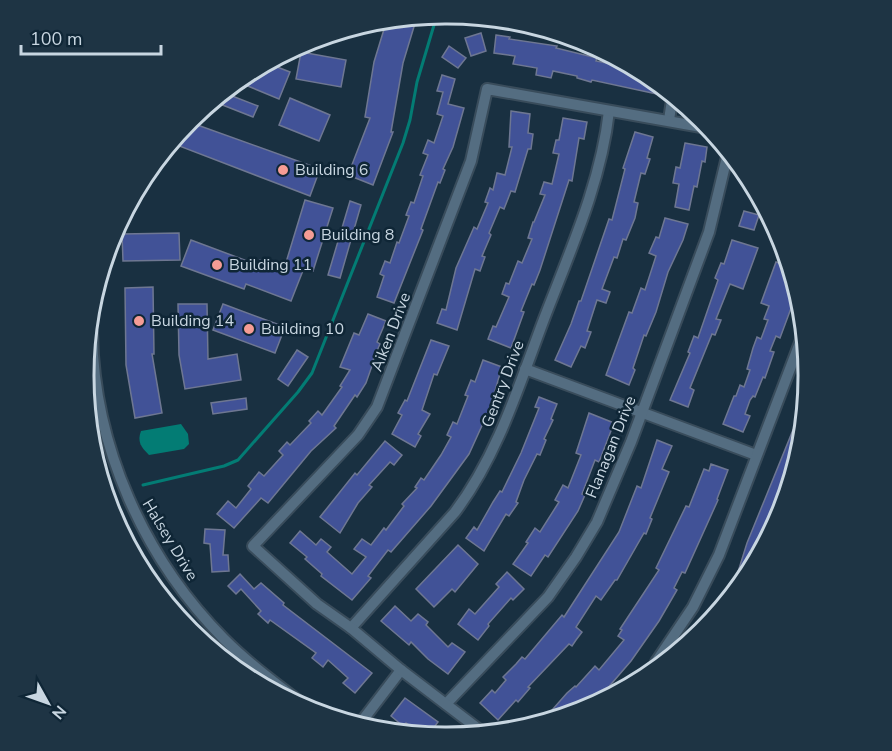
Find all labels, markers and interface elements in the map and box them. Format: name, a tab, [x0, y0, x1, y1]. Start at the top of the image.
scale bar	[21, 18, 160, 56]
text: 100 m	[30, 27, 82, 51]
place label: Building 6	[295, 159, 368, 181]
marker: Building 6	[276, 163, 290, 177]
place label: Building 8	[321, 224, 394, 246]
marker: Building 8	[302, 228, 316, 242]
place label: Building 11	[229, 254, 312, 276]
marker: Building 11	[210, 258, 224, 272]
street label: Aiken Drive	[366, 289, 416, 375]
place label: Building 14	[151, 310, 234, 332]
marker: Building 14	[132, 314, 146, 328]
place label: Building 10	[261, 318, 344, 340]
marker: Building 10	[242, 322, 256, 336]
street label: Gentry Drive	[476, 337, 530, 431]
street label: Flanagan Drive	[580, 393, 642, 501]
street label: Halsey Drive	[137, 495, 203, 585]
north arrow	[18, 673, 78, 733]
text: N	[46, 700, 71, 724]

